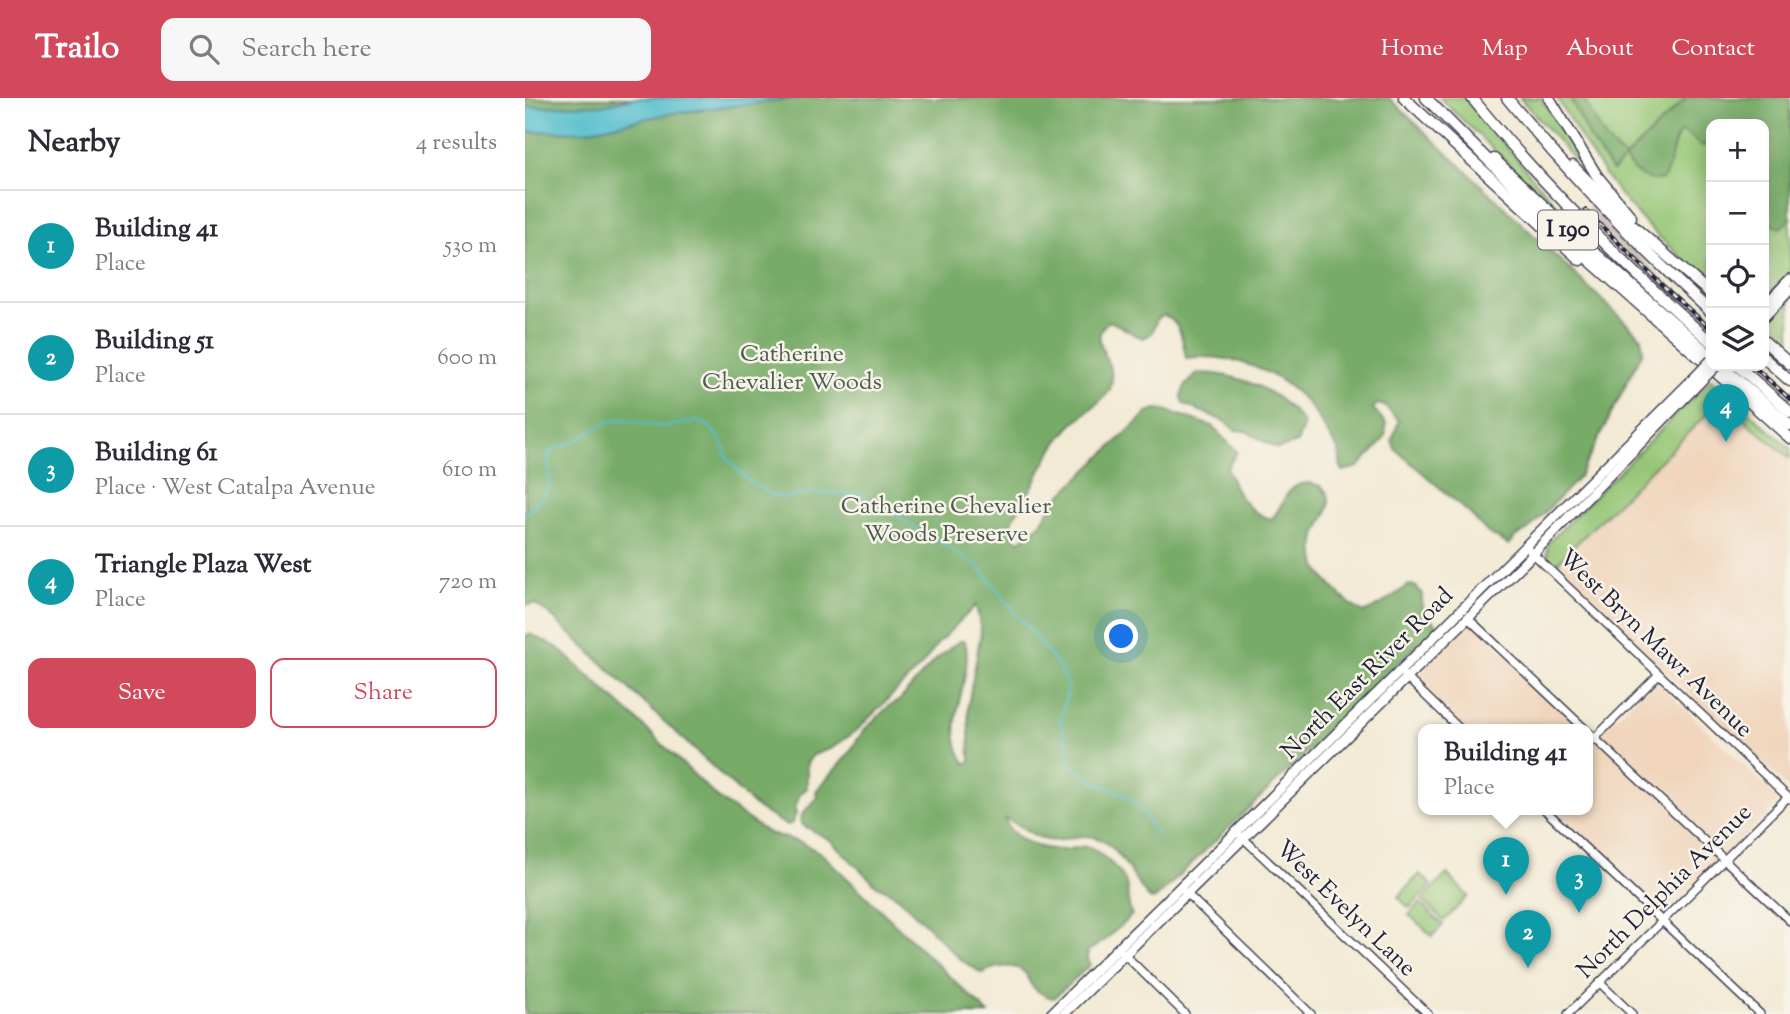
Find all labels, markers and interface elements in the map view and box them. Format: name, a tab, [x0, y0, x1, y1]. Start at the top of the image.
search box	[161, 18, 651, 81]
text: Trailo	[35, 25, 119, 73]
icon: search	[185, 30, 223, 68]
text: Search here	[241, 31, 372, 68]
text: Home	[1381, 32, 1444, 66]
text: Map	[1482, 32, 1528, 66]
text: About	[1566, 32, 1633, 66]
text: Contact	[1671, 32, 1755, 66]
map controls	[1706, 119, 1769, 371]
button: +	[1706, 119, 1769, 182]
text: Nearby	[28, 122, 120, 165]
text: 4 results	[416, 127, 497, 160]
button: −	[1706, 182, 1769, 245]
text: Building 41	[95, 211, 218, 248]
road number: I 190	[1538, 211, 1598, 250]
text: 1	[47, 230, 55, 263]
text: 530 m	[444, 230, 497, 263]
button: locate	[1706, 245, 1769, 308]
text: Place	[95, 248, 146, 281]
button: layers	[1706, 308, 1769, 371]
text: Building 51	[95, 323, 214, 360]
park label: Catherine Chevalier Woods	[702, 338, 882, 400]
text: 2	[46, 342, 56, 375]
text: 600 m	[437, 342, 497, 375]
text: Place	[95, 360, 146, 393]
pin: 4	[1703, 384, 1749, 442]
text: Building 61	[95, 435, 218, 472]
text: 3	[46, 454, 56, 487]
text: 610 m	[442, 454, 497, 487]
text: Place · West Catalpa Avenue	[95, 472, 376, 505]
park label: Catherine Chevalier Woods Preserve	[841, 490, 1051, 552]
street label: West Bryn Mawr Avenue	[1550, 542, 1760, 746]
text: Triangle Plaza West	[95, 547, 311, 584]
text: 4	[45, 566, 57, 599]
text: 720 m	[439, 566, 497, 599]
street label: North East River Road	[1274, 580, 1462, 768]
text: Place	[95, 584, 146, 617]
your location	[1104, 619, 1138, 653]
button: Save	[28, 658, 256, 728]
button: Share	[270, 658, 497, 728]
popup	[1418, 724, 1593, 815]
text: Building 41	[1444, 735, 1567, 772]
text: Place	[1444, 772, 1495, 805]
street label: North Delphia Avenue	[1570, 797, 1760, 987]
street label: West Evelyn Lane	[1267, 833, 1423, 985]
pin: 1	[1483, 837, 1529, 895]
pin: 3	[1556, 855, 1602, 913]
pin: 2	[1505, 910, 1551, 968]

